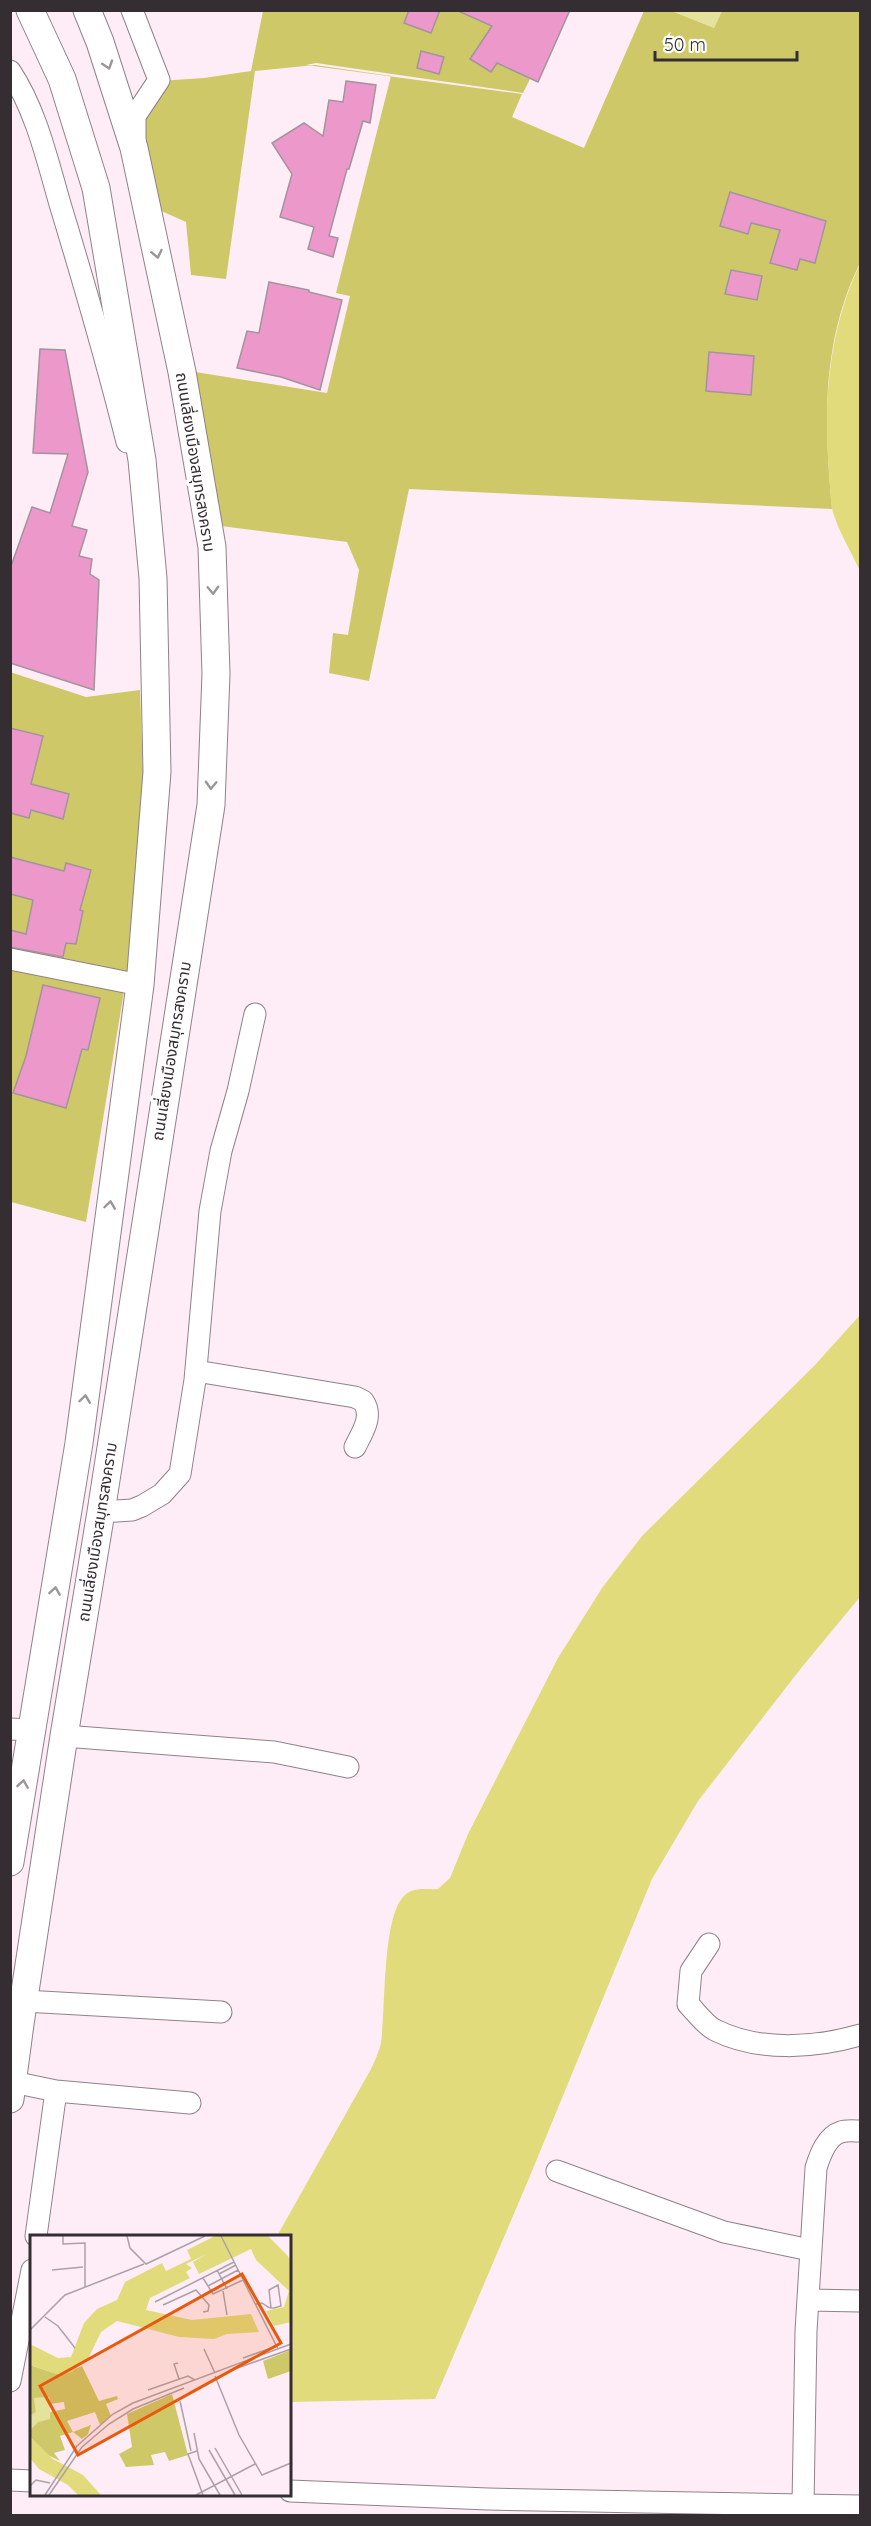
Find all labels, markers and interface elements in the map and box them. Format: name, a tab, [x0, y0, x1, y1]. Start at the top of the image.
scale bar	[655, 24, 798, 62]
text: 50 m	[664, 33, 706, 56]
one-way arrow	[101, 59, 113, 70]
one-way arrow	[150, 248, 163, 258]
street label: ถนนเลี่ยงเมืองสมุทรสงคราม	[172, 371, 221, 553]
one-way arrow	[207, 586, 219, 595]
one-way arrow	[205, 781, 218, 790]
street label: ถนนเลี่ยงเมืองสมุทรสงคราม	[146, 960, 195, 1142]
one-way arrow	[104, 1201, 116, 1210]
one-way arrow	[78, 1394, 90, 1403]
street label: ถนนเลี่ยงเมืองสมุทรสงคราม	[72, 1441, 121, 1623]
one-way arrow	[48, 1587, 60, 1596]
one-way arrow	[17, 1779, 29, 1788]
inset map	[30, 2235, 291, 2496]

